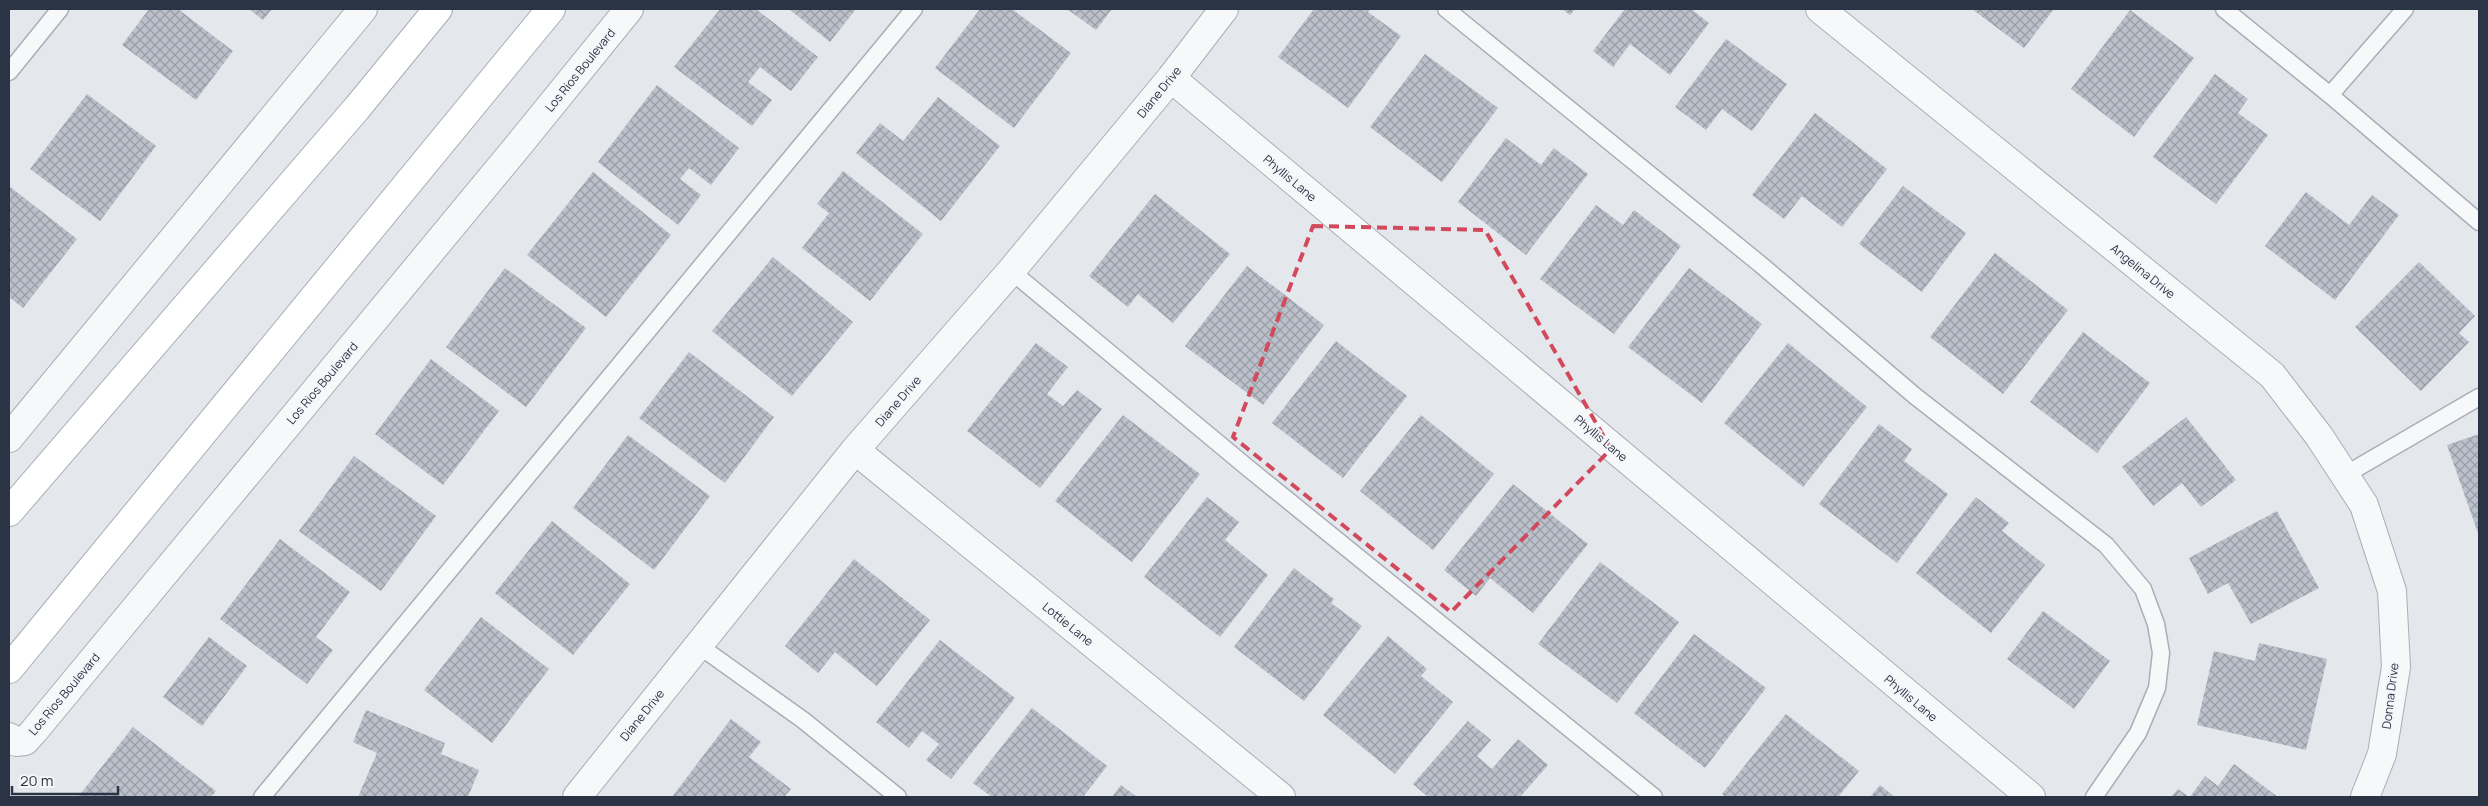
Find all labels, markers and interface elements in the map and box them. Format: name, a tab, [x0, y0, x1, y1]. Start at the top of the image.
street label: Los Rios Boulevard	[541, 25, 619, 115]
street label: Diane Drive	[1133, 63, 1185, 121]
street label: Phyllis Lane	[1260, 151, 1320, 205]
street label: Angelina Drive	[2107, 240, 2179, 302]
street label: Los Rios Boulevard	[282, 338, 362, 428]
street label: Diane Drive	[871, 372, 925, 430]
street label: Phyllis Lane	[1571, 411, 1631, 465]
street label: Lottie Lane	[1039, 598, 1097, 650]
street label: Los Rios Boulevard	[24, 649, 104, 739]
street label: Donna Drive	[2378, 662, 2402, 730]
street label: Phyllis Lane	[1881, 671, 1941, 725]
street label: Diane Drive	[616, 686, 668, 744]
scale bar	[12, 764, 119, 796]
text: 20 m	[20, 770, 53, 791]

